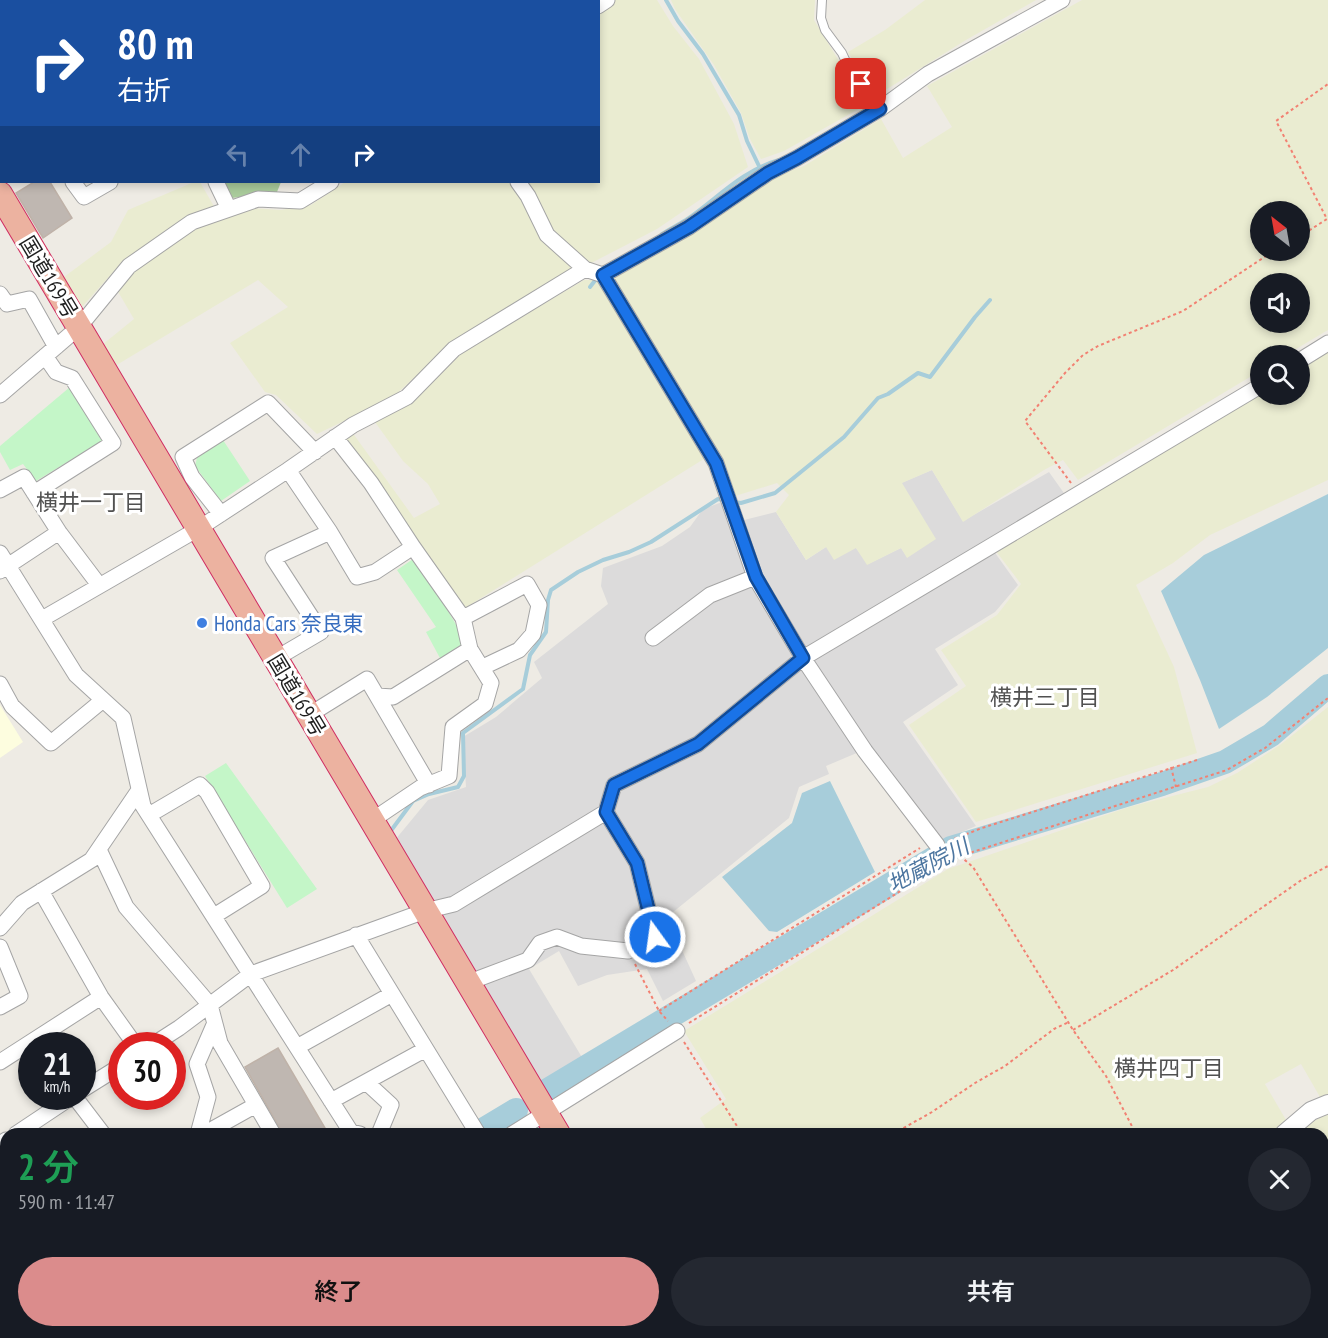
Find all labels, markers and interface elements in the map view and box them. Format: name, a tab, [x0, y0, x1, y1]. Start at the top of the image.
text: 80 m	[117, 16, 194, 71]
icon: right	[18, 24, 96, 102]
pin	[835, 58, 886, 109]
icon: arrive	[844, 67, 877, 100]
text: 右折	[117, 73, 171, 107]
icon: left	[221, 138, 254, 171]
icon: ahead	[284, 138, 317, 171]
icon: right	[347, 138, 380, 171]
north arrow	[1250, 201, 1310, 261]
map controls	[1250, 201, 1310, 405]
street label: 国道169号	[14, 231, 84, 323]
button: sound	[1250, 273, 1310, 333]
button: search	[1250, 345, 1310, 405]
district label: 横井一丁目	[36, 488, 146, 516]
place label: Honda Cars 奈良東	[214, 610, 364, 637]
marker: Honda Cars 奈良東	[195, 616, 209, 630]
street label: 国道169号	[262, 649, 332, 741]
district label: 横井三丁目	[990, 683, 1100, 711]
water label: 地蔵院川	[883, 831, 975, 898]
position arrow	[623, 905, 687, 969]
speed limit sign: 30	[108, 1032, 186, 1110]
text: 21	[43, 1044, 71, 1083]
district label: 横井四丁目	[1114, 1054, 1224, 1082]
text: km/h	[44, 1077, 70, 1096]
text: 2 分	[18, 1143, 79, 1190]
button: close	[1248, 1148, 1311, 1211]
text: 590 m · 11:47	[18, 1189, 115, 1215]
button: 終了	[18, 1257, 659, 1326]
button: 共有	[671, 1257, 1311, 1326]

